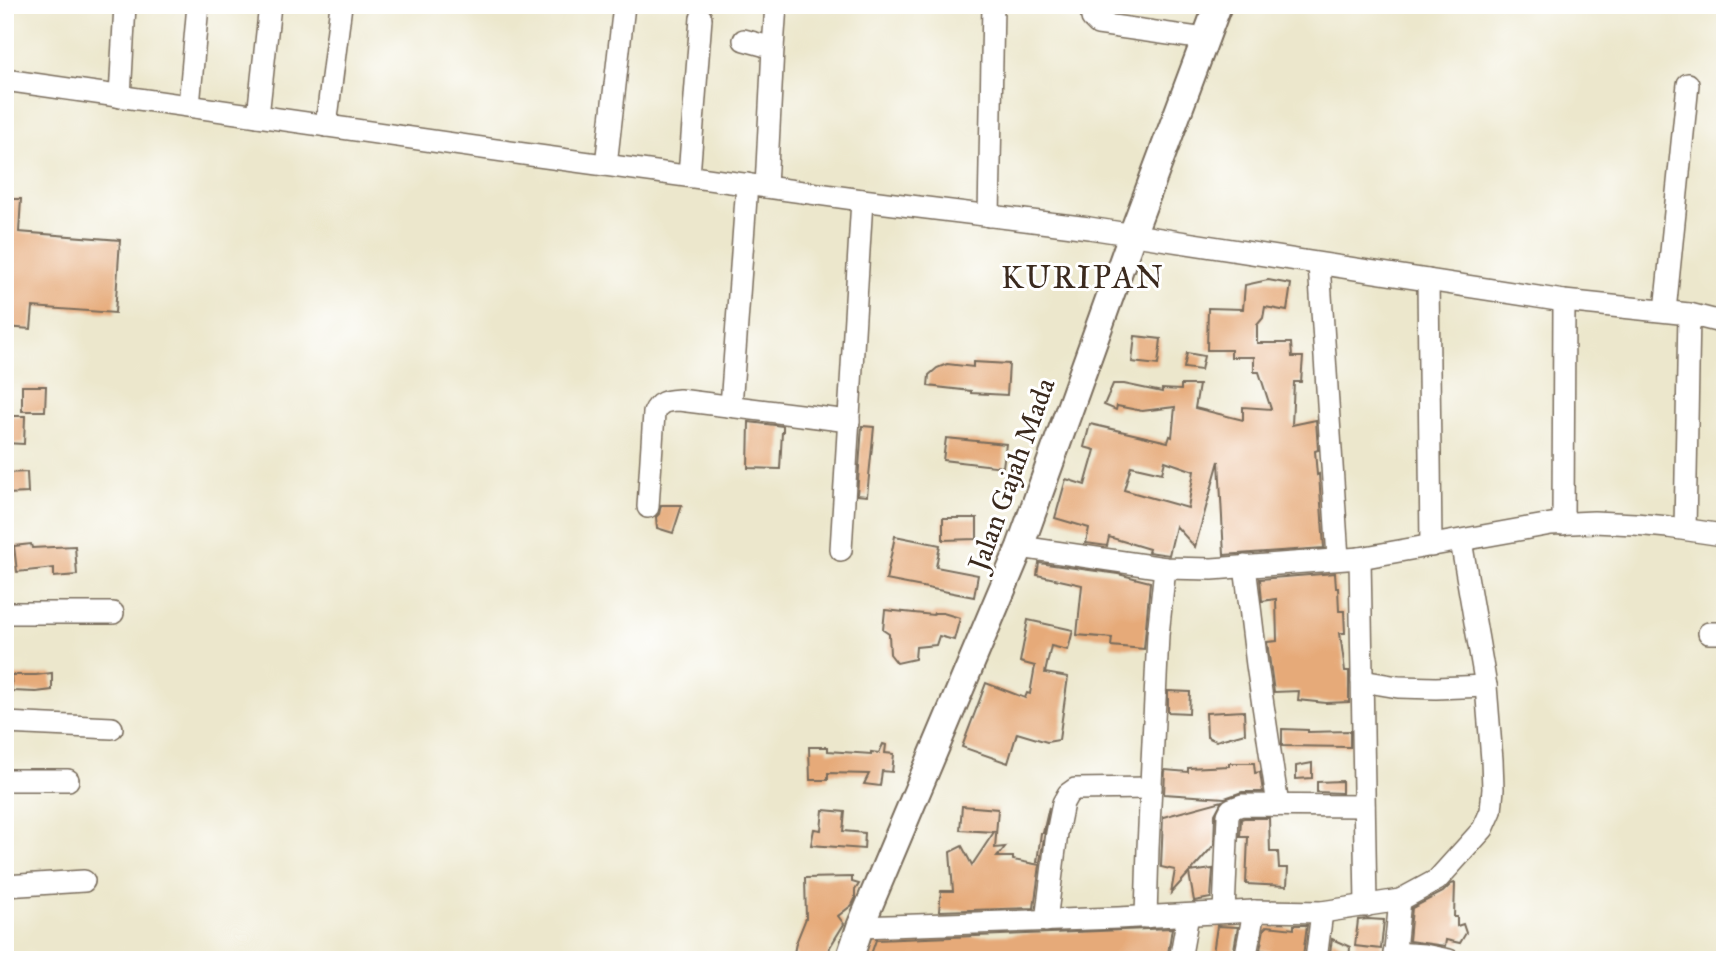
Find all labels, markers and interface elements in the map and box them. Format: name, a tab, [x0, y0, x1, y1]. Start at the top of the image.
district label: KURIPAN	[1001, 258, 1165, 297]
street label: Jalan Gajah Mada	[959, 373, 1063, 578]

